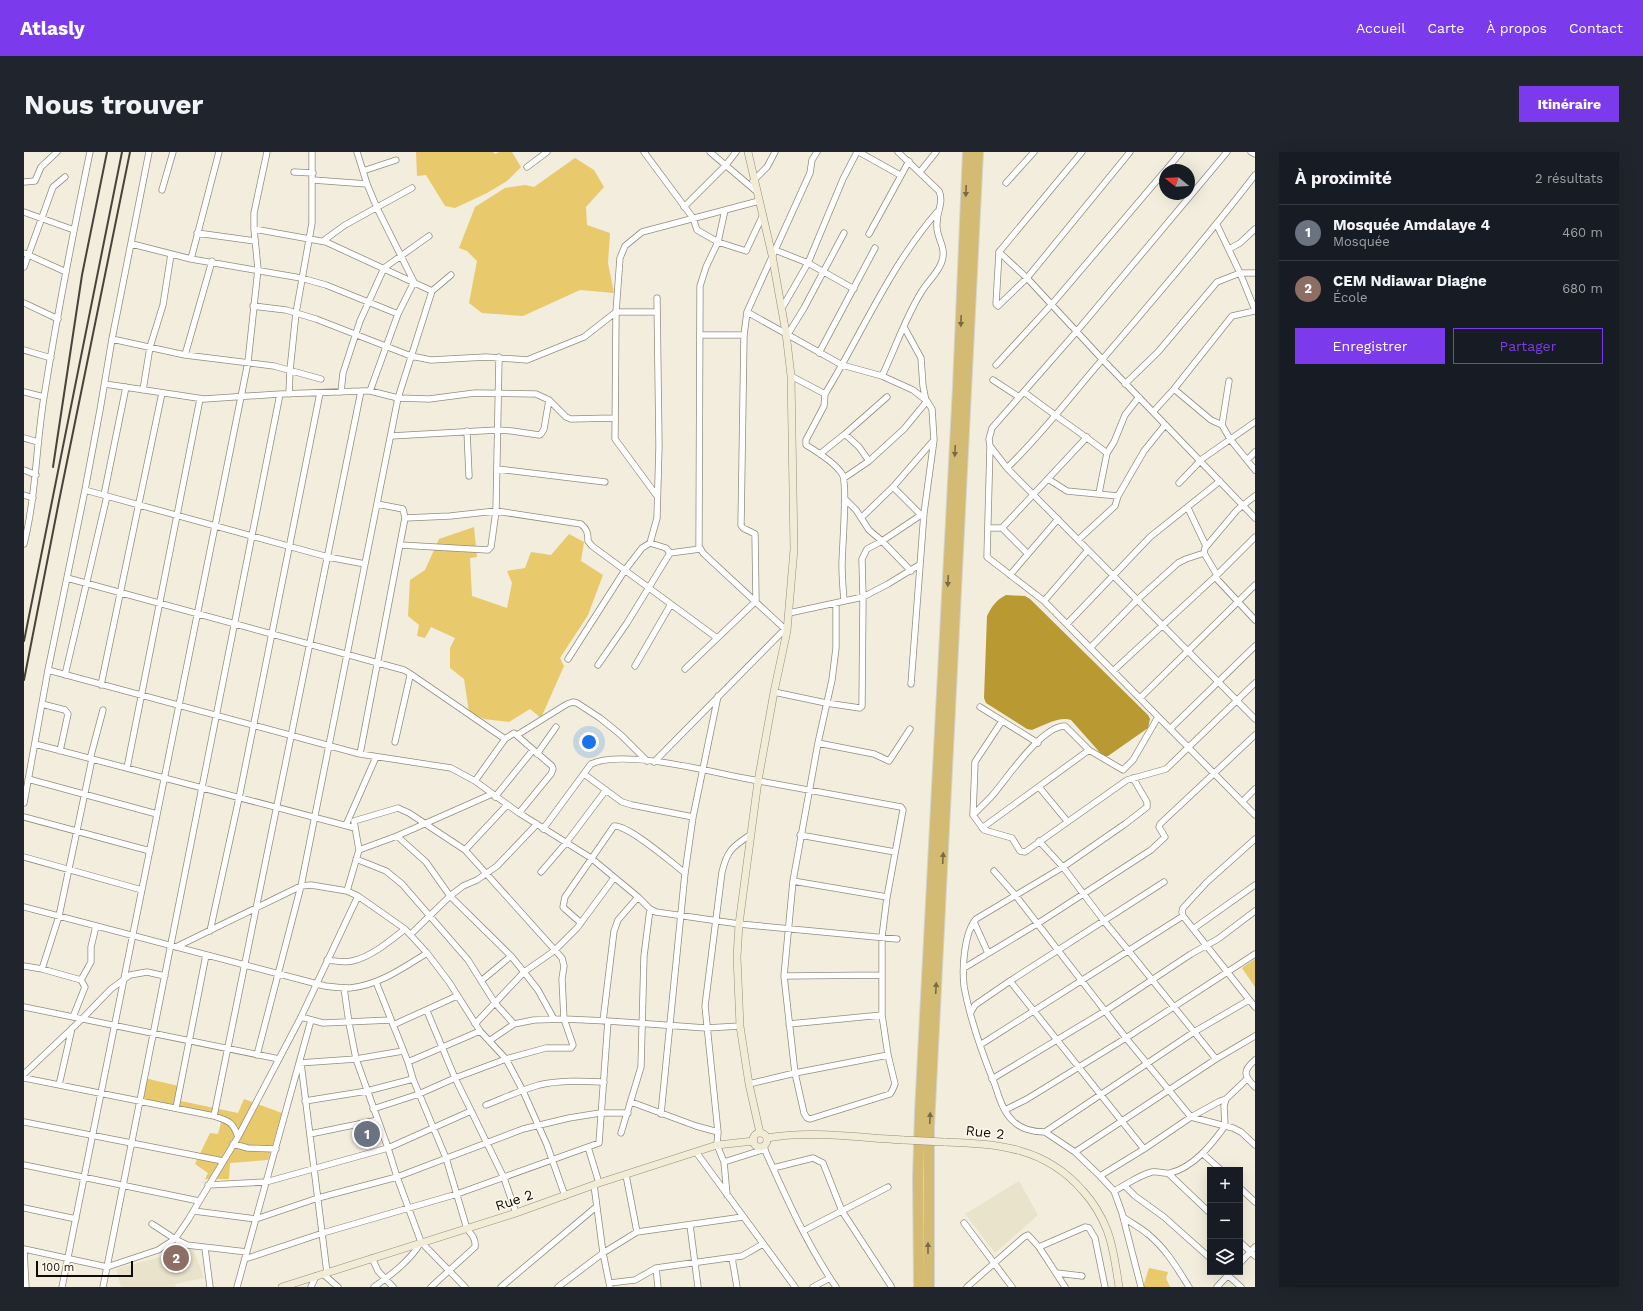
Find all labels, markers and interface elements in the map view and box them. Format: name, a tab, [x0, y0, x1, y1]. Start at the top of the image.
text: Atlasly	[20, 17, 85, 40]
text: Accueil	[1356, 20, 1405, 36]
text: Carte	[1427, 20, 1464, 36]
text: À propos	[1486, 20, 1547, 36]
text: Contact	[1569, 20, 1623, 36]
button: Itinéraire	[1519, 86, 1619, 122]
text: Nous trouver	[24, 88, 203, 121]
north arrow	[1159, 164, 1195, 200]
text: À proximité	[1295, 168, 1392, 188]
text: 2 résultats	[1535, 171, 1603, 186]
one-way arrow	[963, 185, 970, 197]
text: Mosquée Amdalaye 4	[1333, 216, 1490, 234]
text: 1	[1305, 225, 1311, 240]
text: 460 m	[1562, 225, 1603, 240]
text: Mosquée	[1333, 234, 1390, 249]
text: CEM Ndiawar Diagne	[1333, 272, 1487, 290]
text: 2	[1304, 281, 1312, 296]
text: 680 m	[1562, 281, 1603, 296]
text: École	[1333, 290, 1368, 305]
one-way arrow	[958, 315, 964, 328]
button: Enregistrer	[1295, 328, 1445, 364]
button: Partager	[1453, 328, 1603, 364]
one-way arrow	[952, 445, 958, 458]
one-way arrow	[945, 575, 952, 587]
your location	[579, 732, 599, 752]
one-way arrow	[940, 851, 946, 864]
one-way arrow	[933, 982, 940, 994]
one-way arrow	[926, 1112, 933, 1124]
pin: 1	[354, 1119, 380, 1149]
street label: Rue 2	[965, 1122, 1005, 1142]
map controls	[1207, 1167, 1243, 1275]
button: +	[1207, 1167, 1243, 1203]
street label: Rue 2	[493, 1186, 535, 1214]
button: −	[1207, 1203, 1243, 1239]
button: layers	[1207, 1239, 1243, 1275]
one-way arrow	[925, 1241, 931, 1254]
pin: 2	[163, 1243, 189, 1273]
scale bar	[36, 1259, 133, 1278]
text: 100 m	[42, 1261, 74, 1274]

